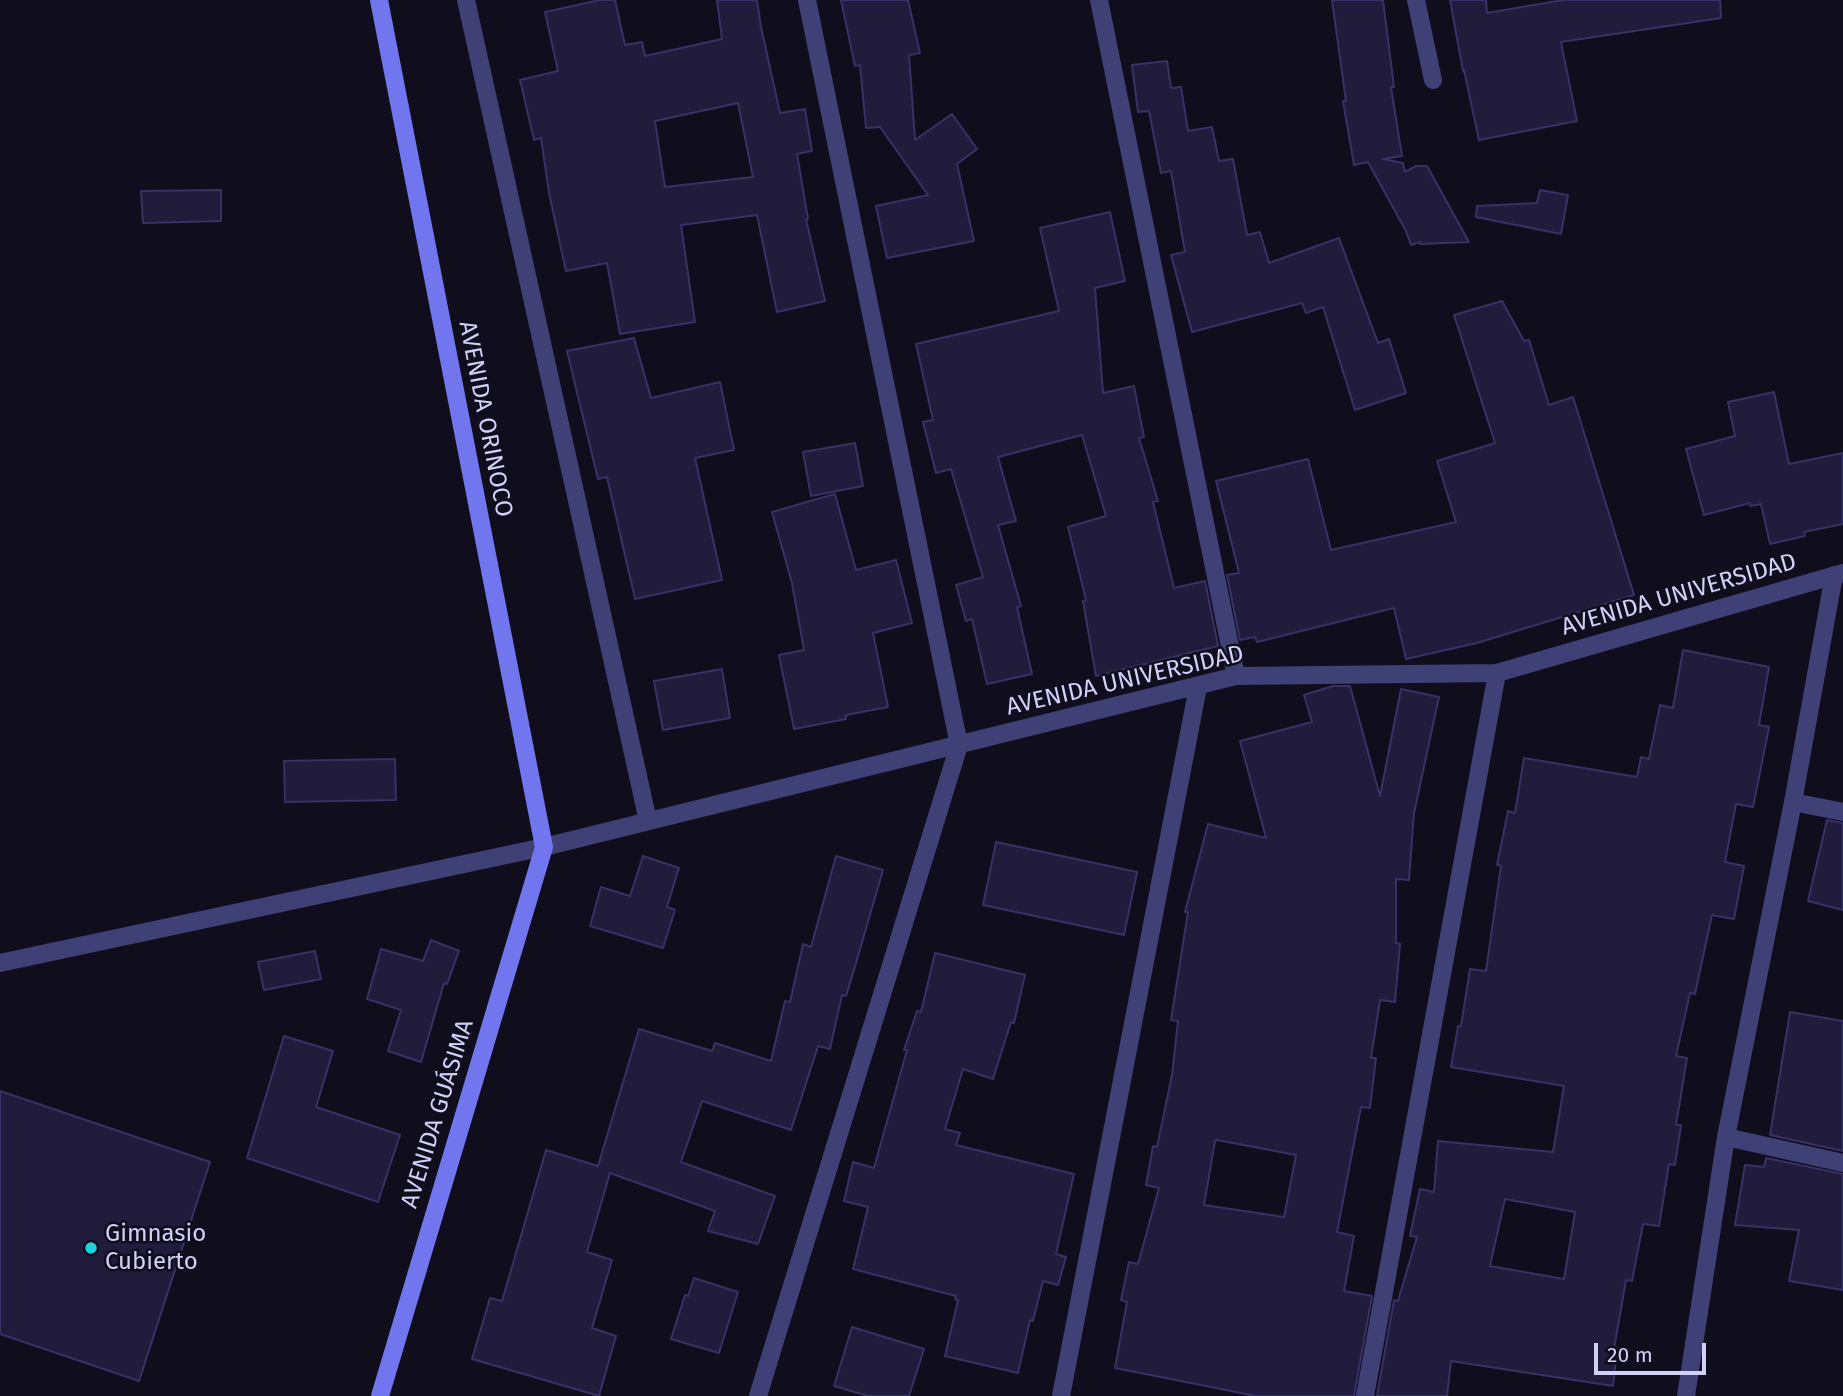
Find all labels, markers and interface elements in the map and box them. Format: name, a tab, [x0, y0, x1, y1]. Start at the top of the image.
street label: AVENIDA ORINOCO	[452, 318, 518, 520]
street label: AVENIDA UNIVERSIDAD	[1558, 548, 1800, 642]
street label: AVENIDA UNIVERSIDAD	[1003, 640, 1247, 722]
street label: AVENIDA GUÁSIMA	[396, 1016, 480, 1212]
place label: Gimnasio Cubierto	[105, 1220, 206, 1276]
marker: Gimnasio Cubierto	[83, 1240, 99, 1256]
scale bar	[1598, 1330, 1710, 1374]
text: 20 m	[1607, 1342, 1653, 1368]

